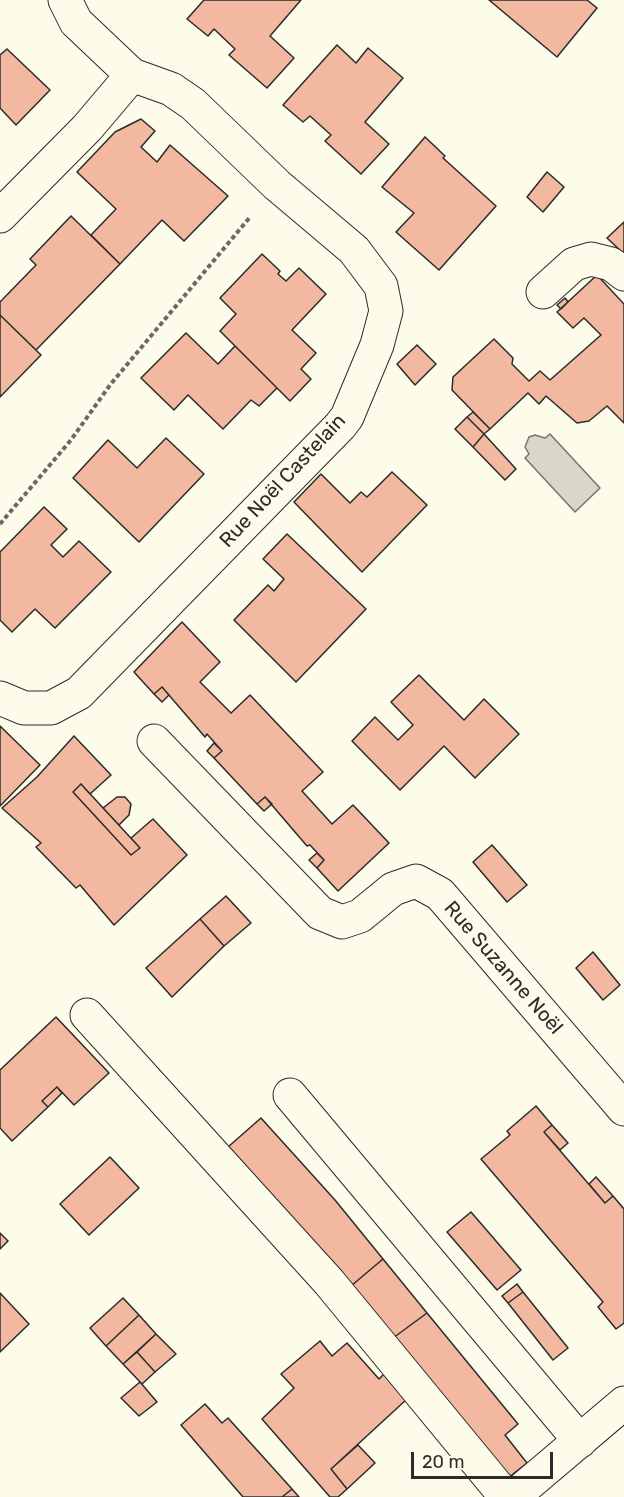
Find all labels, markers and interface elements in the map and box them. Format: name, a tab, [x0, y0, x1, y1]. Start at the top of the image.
street label: Rue Noël Castelain	[215, 409, 351, 553]
street label: Rue Suzanne Noël	[439, 896, 567, 1040]
scale bar	[414, 1440, 556, 1478]
text: 20 m	[422, 1451, 464, 1473]

